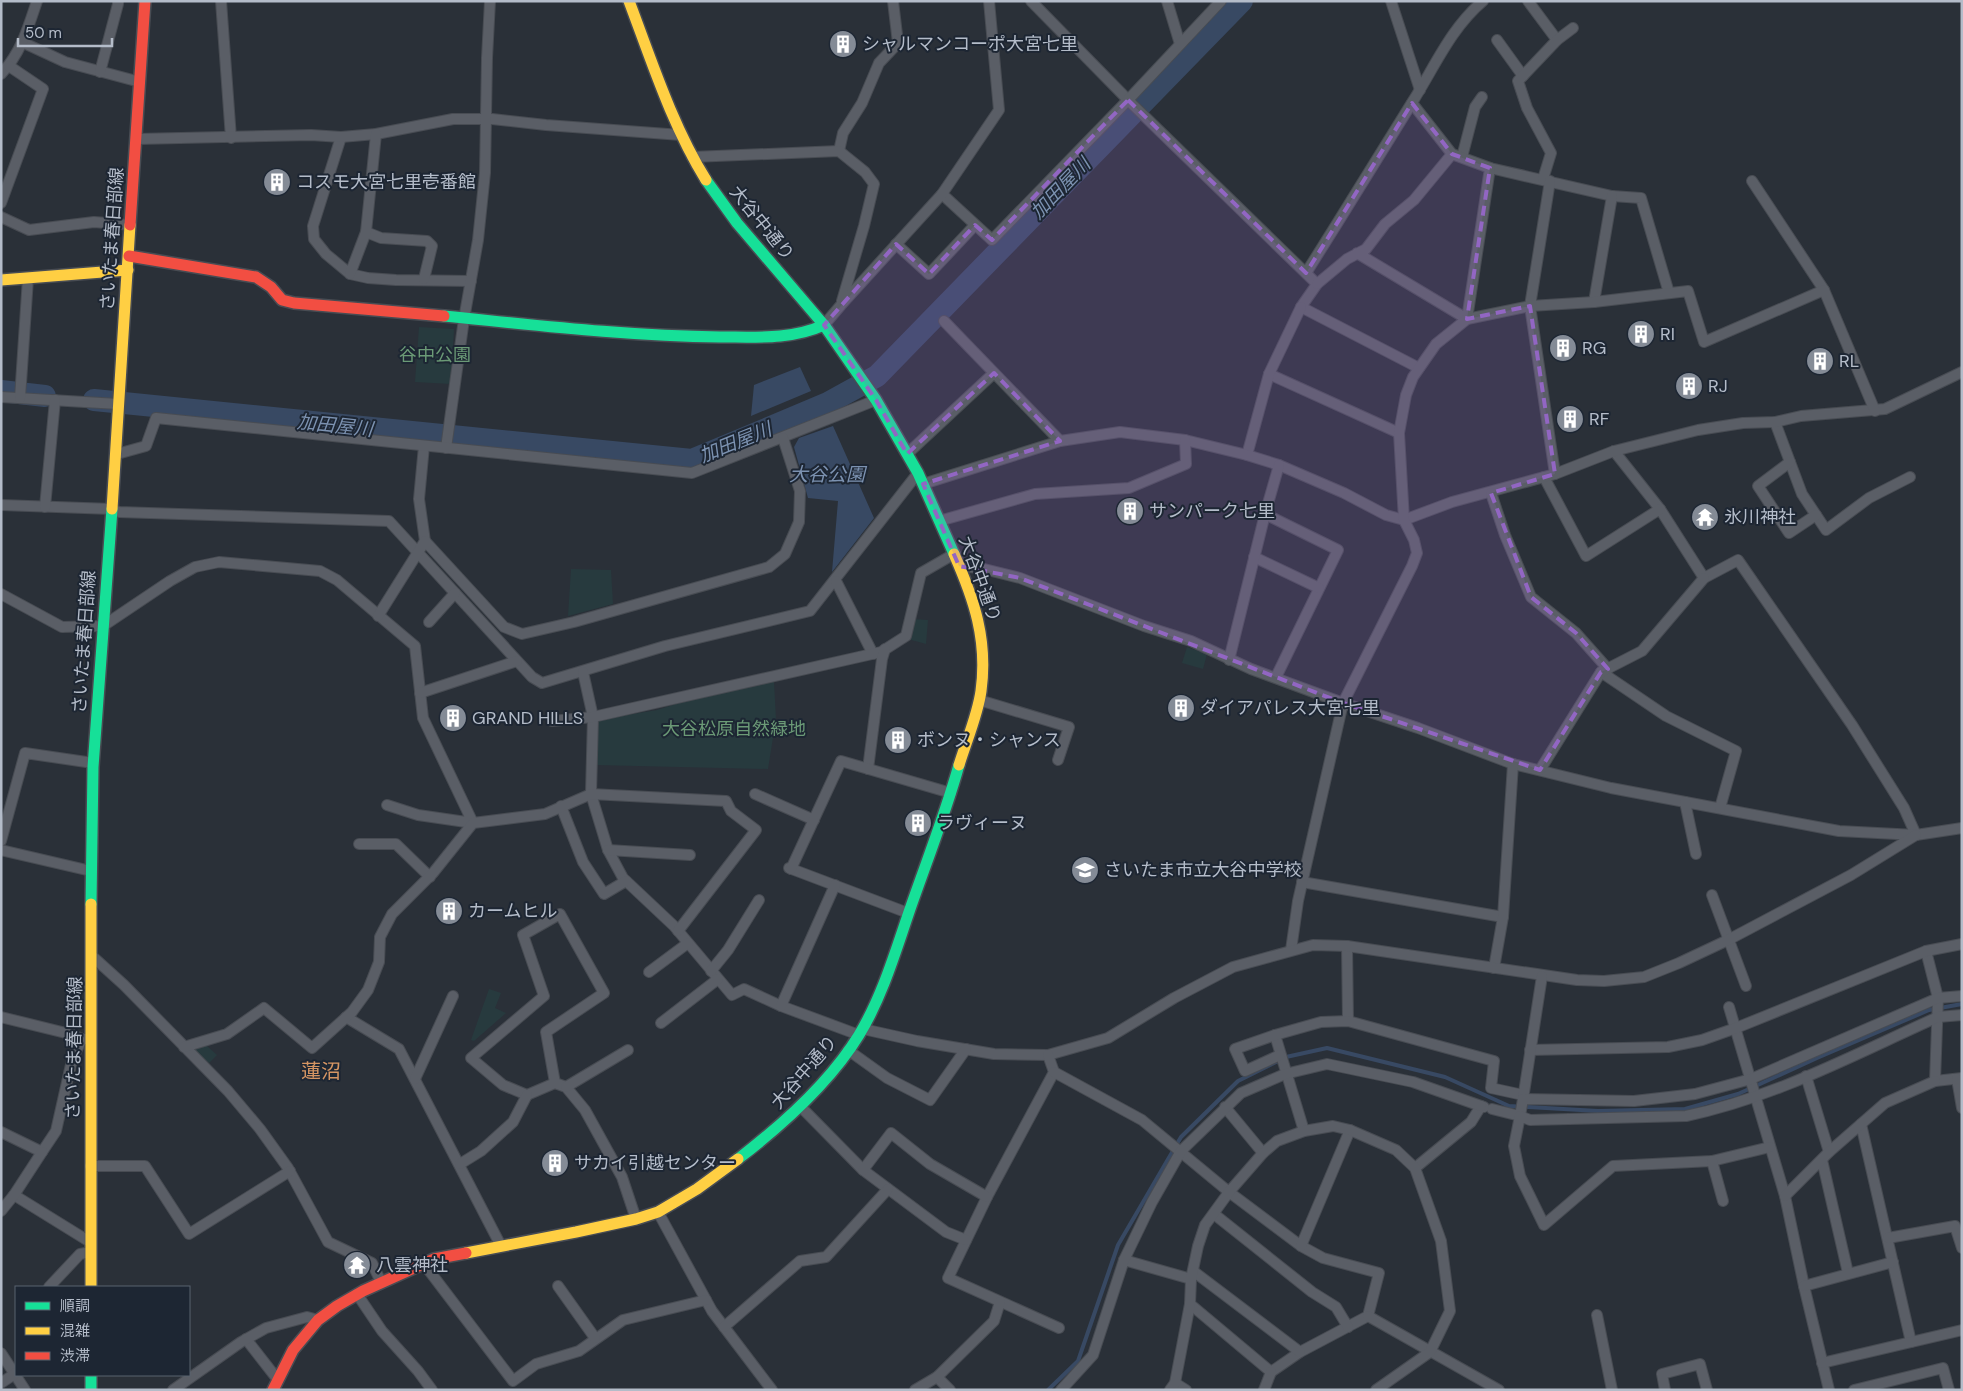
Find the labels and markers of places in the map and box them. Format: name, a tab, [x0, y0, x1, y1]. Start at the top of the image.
building icon: シャルマンコーポ大宮七里	[828, 29, 858, 59]
place label: シャルマンコーポ大宮七里	[862, 32, 1078, 56]
building icon: コスモ大宮七里壱番館	[262, 167, 292, 197]
place label: コスモ大宮七里壱番館	[296, 170, 476, 194]
building icon: RI	[1626, 319, 1656, 349]
place label: RI	[1660, 322, 1675, 346]
building icon: RG	[1548, 333, 1578, 363]
place label: RG	[1582, 336, 1606, 360]
building icon: RL	[1805, 346, 1835, 376]
place label: RL	[1839, 349, 1859, 373]
building icon: RJ	[1674, 371, 1704, 401]
place label: RJ	[1708, 374, 1728, 398]
building icon: RF	[1555, 404, 1585, 434]
place label: RF	[1589, 407, 1610, 431]
building icon: サンパーク七里	[1115, 496, 1145, 526]
place label: サンパーク七里	[1149, 499, 1275, 523]
temple icon: 氷川神社	[1690, 502, 1720, 532]
place label: 氷川神社	[1724, 505, 1796, 529]
building icon: ダイアパレス大宮七里	[1166, 693, 1196, 723]
place label: ダイアパレス大宮七里	[1200, 696, 1380, 720]
building icon: GRAND HILLS	[438, 703, 468, 733]
place label: GRAND HILLS	[472, 706, 583, 730]
building icon: ボンヌ・シャンス	[883, 725, 913, 755]
place label: ボンヌ・シャンス	[917, 728, 1061, 752]
building icon: ラヴィーヌ	[903, 808, 933, 838]
place label: ラヴィーヌ	[937, 811, 1027, 835]
school or university icon: さいたま市立大谷中学校	[1070, 855, 1100, 885]
place label: さいたま市立大谷中学校	[1104, 858, 1301, 882]
building icon: カームヒル	[434, 896, 464, 926]
place label: カームヒル	[468, 899, 557, 923]
building icon: サカイ引越センター	[540, 1148, 570, 1178]
place label: サカイ引越センター	[574, 1151, 736, 1175]
temple icon: 八雲神社	[342, 1250, 372, 1280]
place label: 八雲神社	[376, 1253, 448, 1277]

